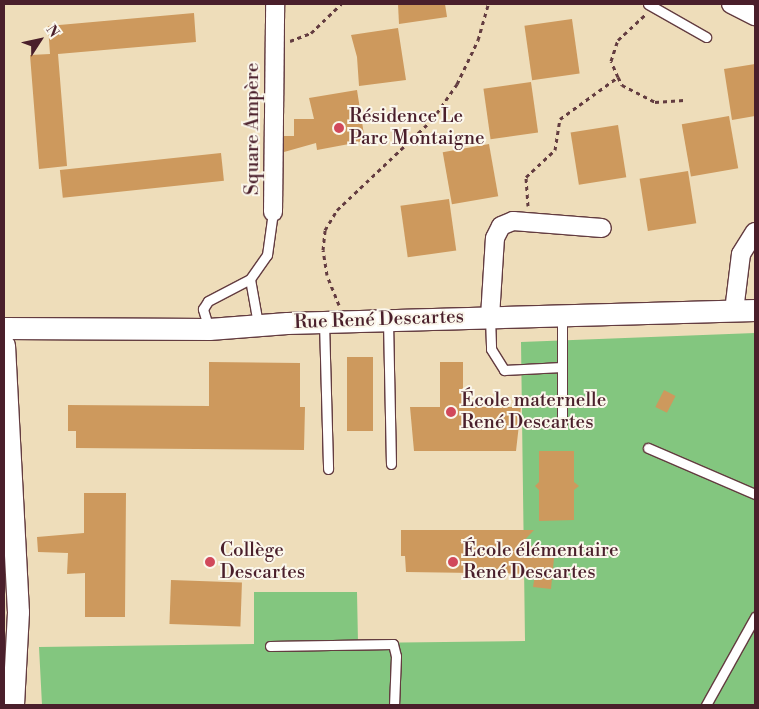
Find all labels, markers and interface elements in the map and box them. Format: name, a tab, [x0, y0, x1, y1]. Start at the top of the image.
north arrow	[15, 15, 65, 65]
text: N	[42, 22, 63, 41]
street label: Square Ampère	[242, 63, 264, 195]
place label: Résidence Le Parc Montaigne	[349, 106, 485, 150]
marker: Résidence Le Parc Montaigne	[333, 122, 345, 134]
street label: Rue René Descartes	[294, 306, 464, 334]
place label: École maternelle René Descartes	[461, 390, 606, 434]
marker: École maternelle René Descartes	[445, 406, 457, 418]
place label: Collège Descartes	[220, 540, 305, 584]
place label: École élémentaire René Descartes	[463, 540, 618, 584]
marker: Collège Descartes	[204, 556, 216, 568]
marker: École élémentaire René Descartes	[447, 556, 459, 568]

